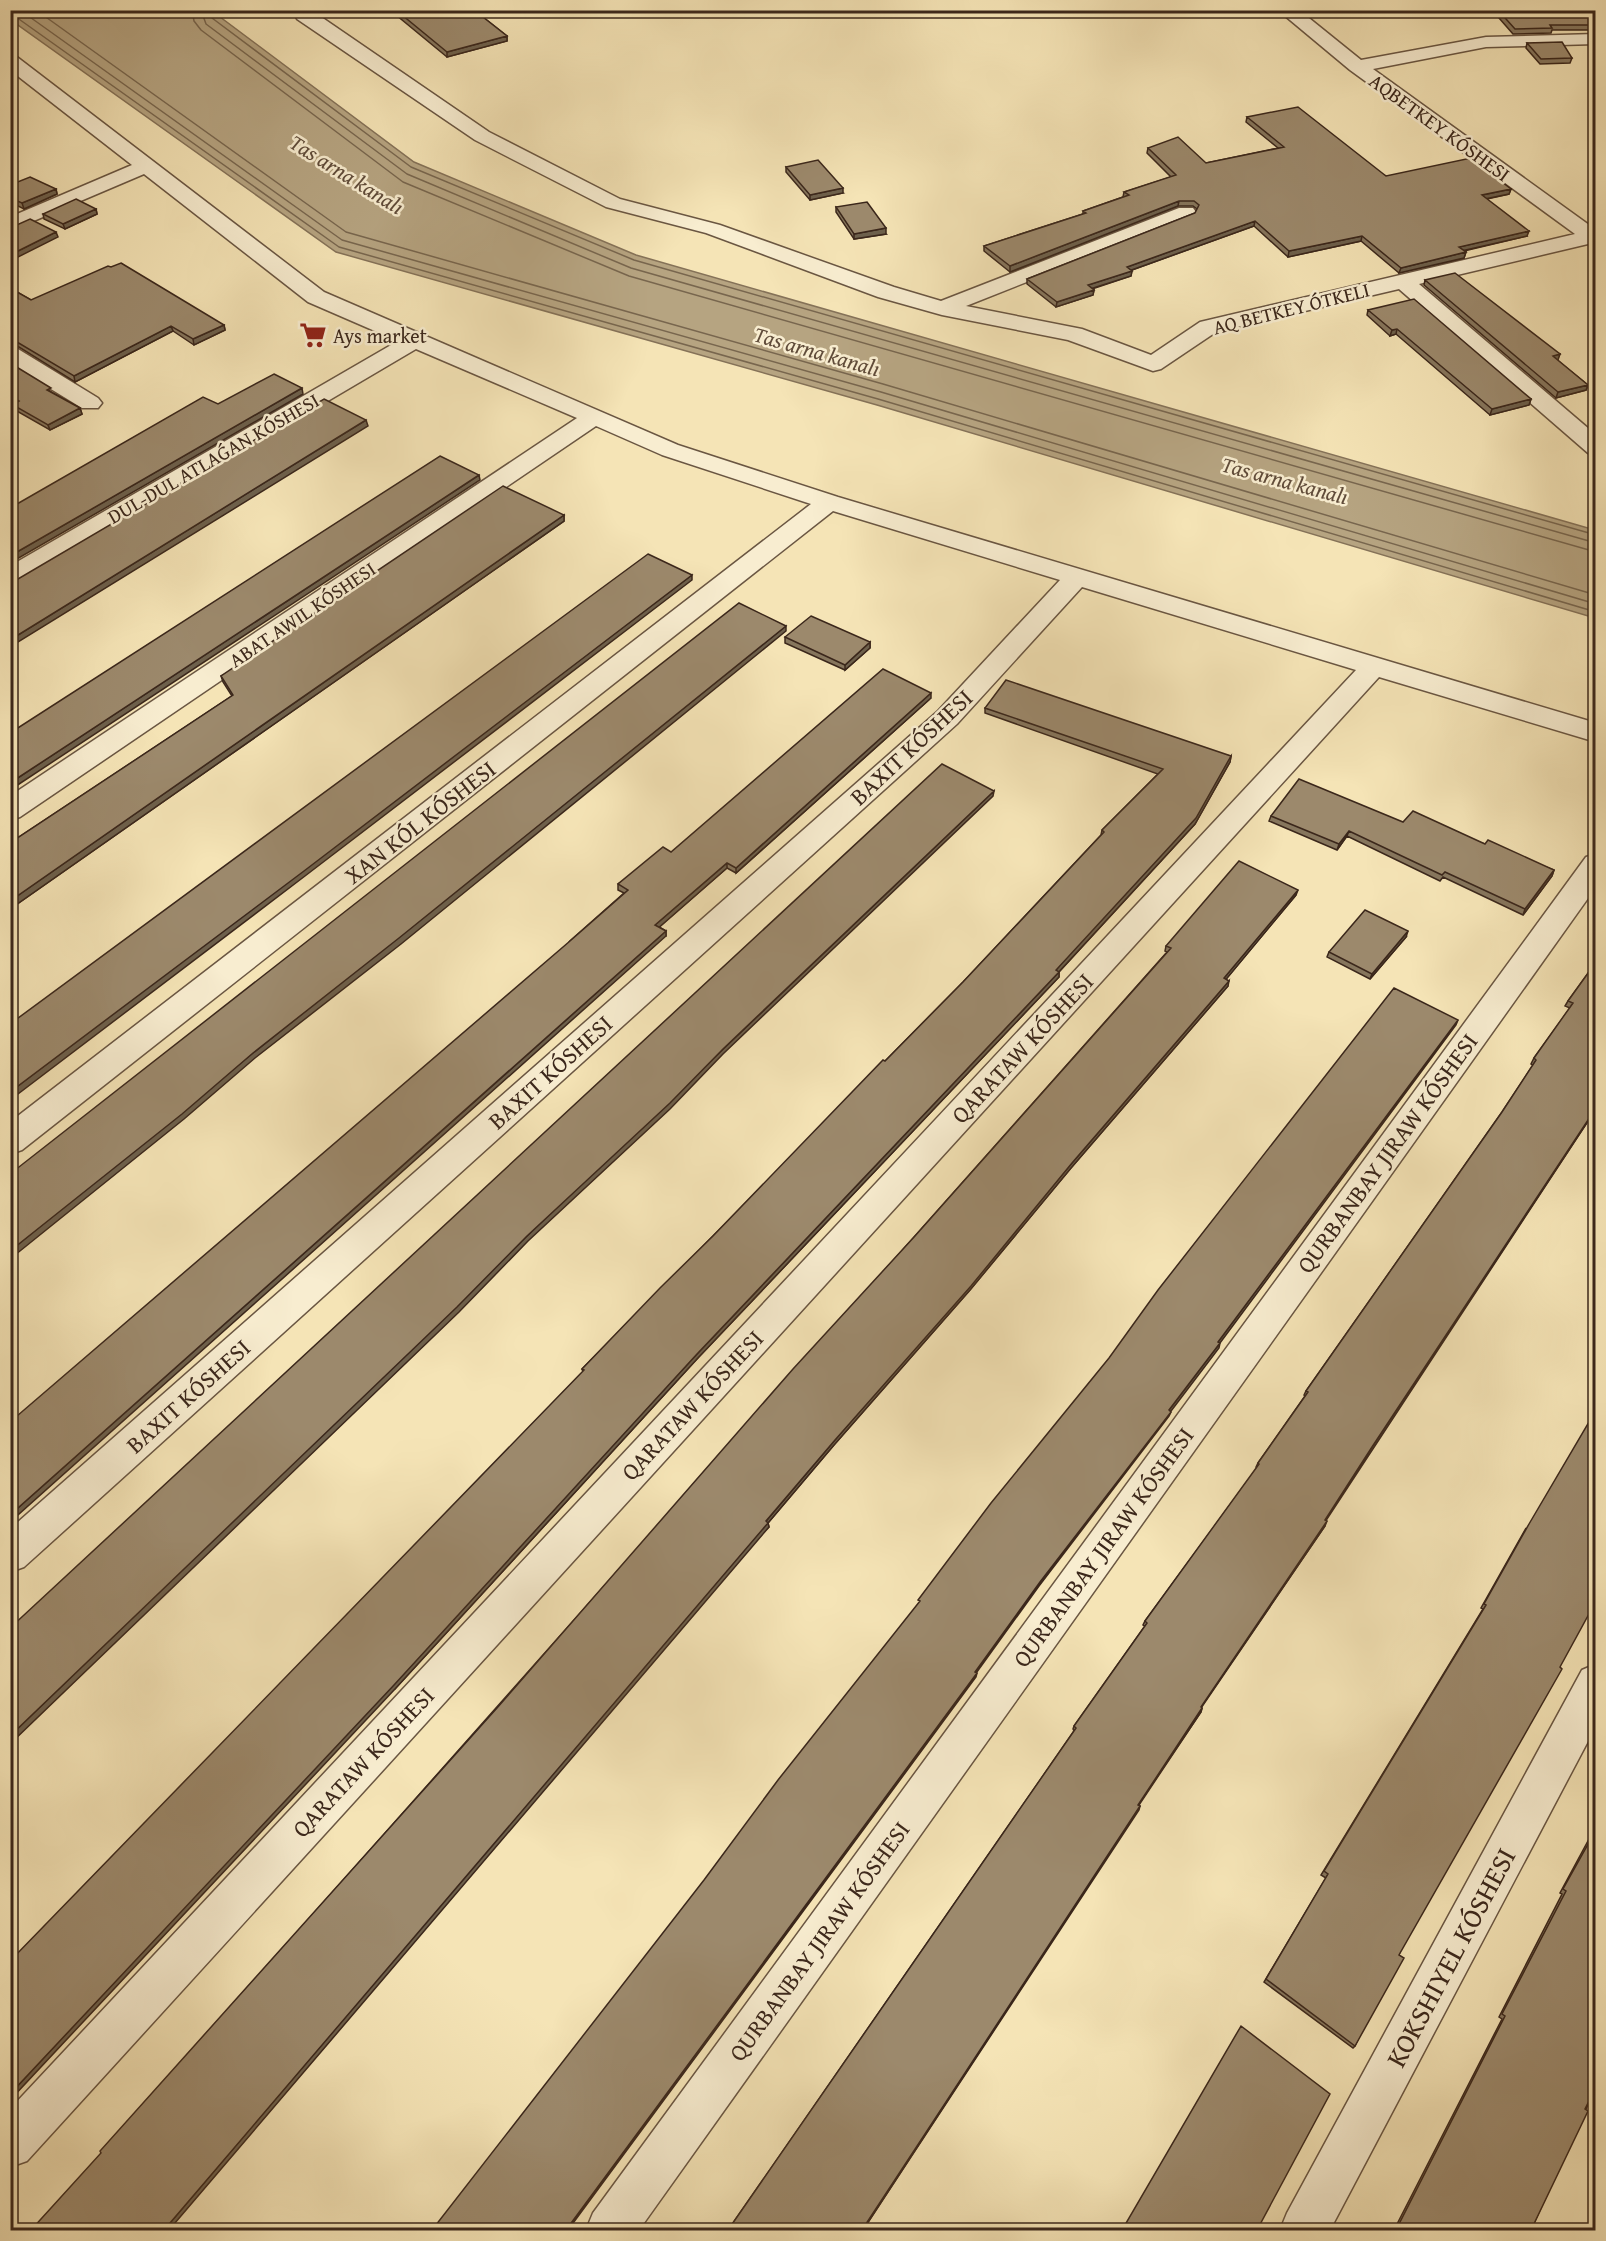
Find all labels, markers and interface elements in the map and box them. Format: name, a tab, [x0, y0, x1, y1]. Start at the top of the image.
street label: AQBETKEY KÓSHESI	[1363, 66, 1517, 188]
water label: Tas arna kanalı	[284, 126, 411, 222]
street label: AQ BETKEY ÓTKELI	[1210, 275, 1372, 341]
water label: Tas arna kanalı	[750, 318, 884, 384]
supermarket icon: Ays market	[298, 320, 328, 350]
place label: Ays market	[333, 321, 427, 350]
street label: DUL-DUL ATLAǴAN KÓSHESI	[102, 385, 324, 531]
water label: Tas arna kanalı	[1218, 448, 1352, 512]
street label: ABAT AWIL KÓSHESI	[223, 554, 381, 674]
street label: BAXIT KÓSHESI	[842, 681, 980, 813]
street label: XAN KÓL KÓSHESI	[337, 752, 503, 892]
street label: QARATAW KÓSHESI	[943, 965, 1101, 1131]
street label: BAXIT KÓSHESI	[480, 1007, 620, 1137]
street label: QURBANBAY JIRAW KÓSHESI	[1288, 1026, 1486, 1280]
street label: QARATAW KÓSHESI	[613, 1322, 771, 1488]
street label: BAXIT KÓSHESI	[118, 1331, 258, 1461]
street label: QURBANBAY JIRAW KÓSHESI	[1004, 1420, 1202, 1674]
street label: QARATAW KÓSHESI	[284, 1679, 442, 1845]
street label: QURBANBAY JIRAW KÓSHESI	[720, 1814, 918, 2068]
street label: KOKSHIYEL KÓSHESI	[1375, 1840, 1525, 2074]

